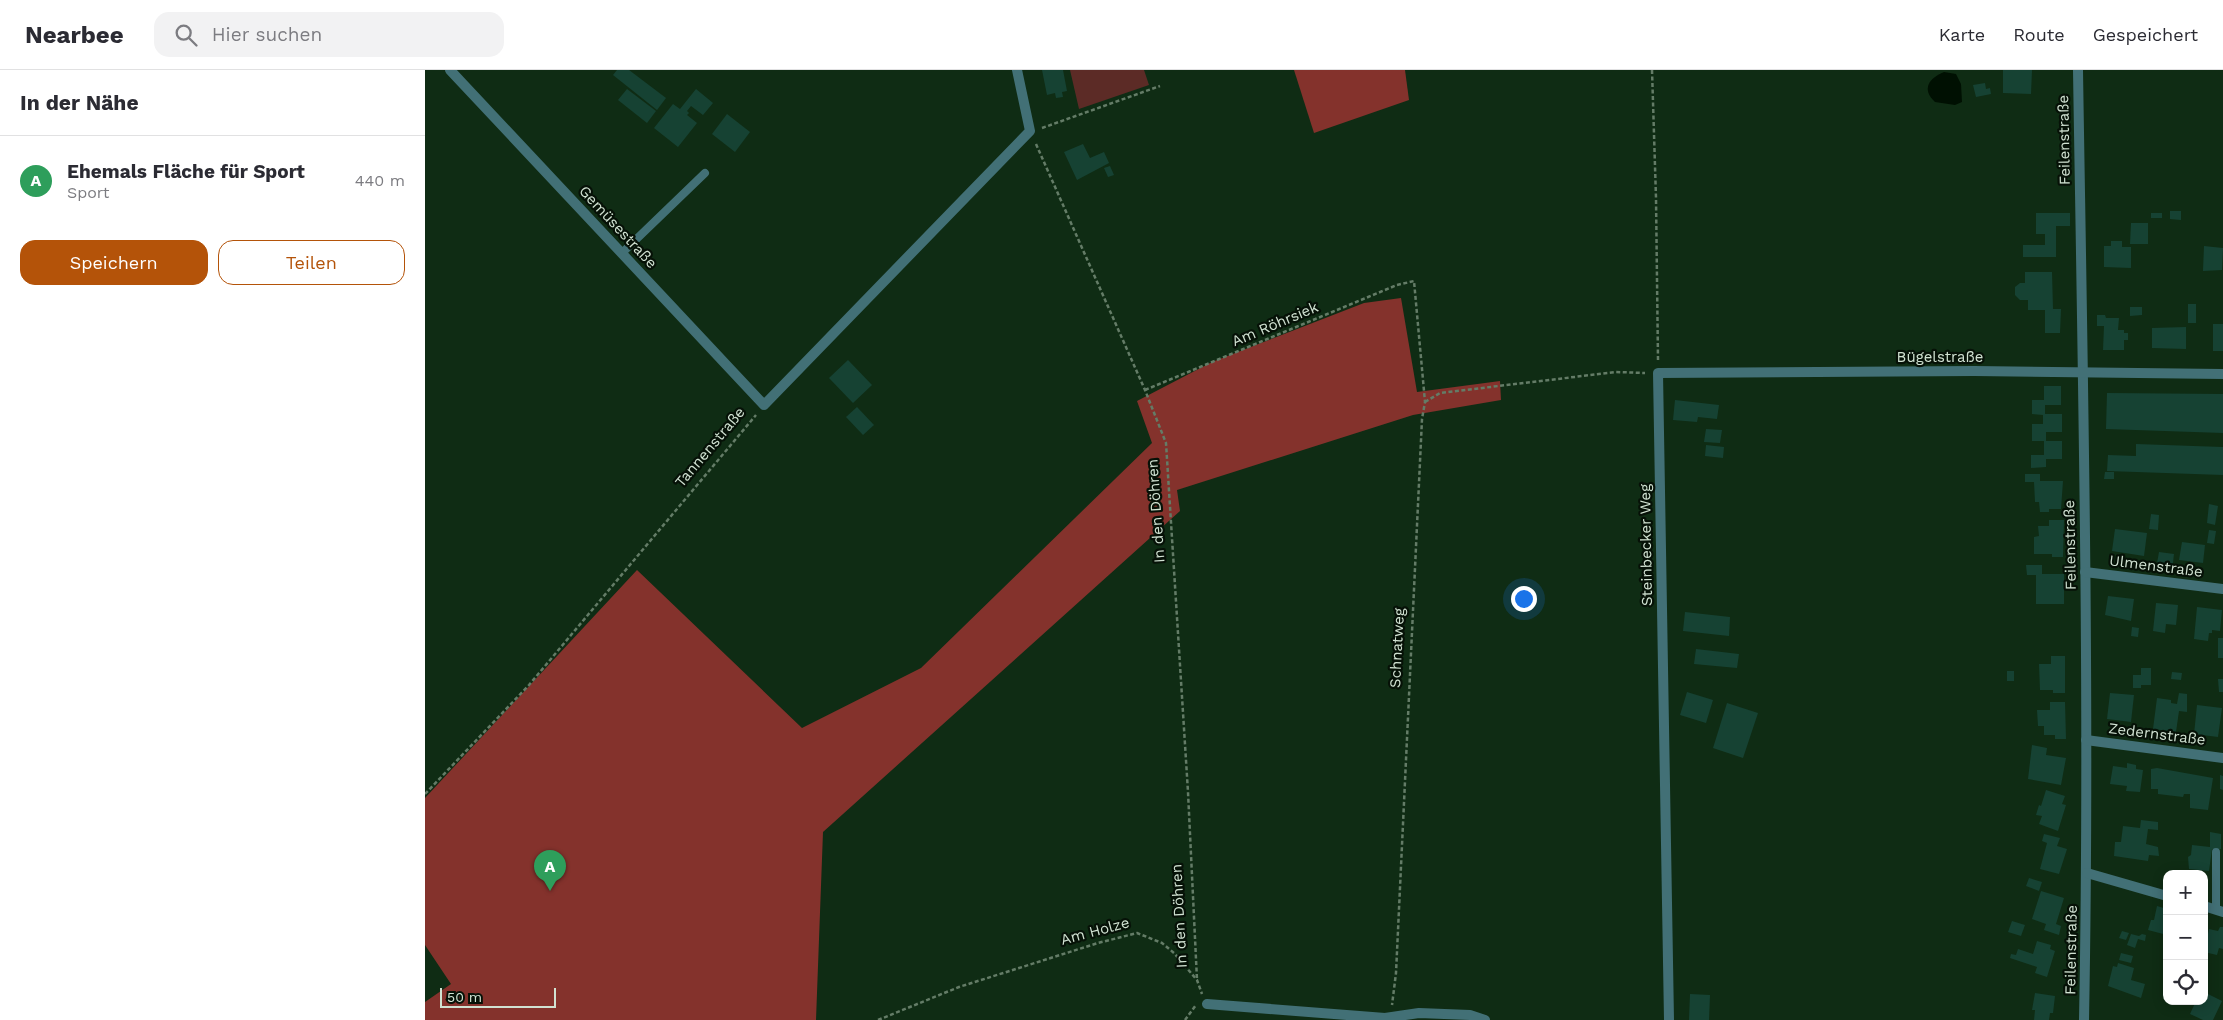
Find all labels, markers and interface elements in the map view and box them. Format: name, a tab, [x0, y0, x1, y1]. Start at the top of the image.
search box	[154, 12, 504, 57]
text: Nearbee	[25, 21, 124, 49]
icon: search	[172, 21, 200, 49]
text: Hier suchen	[212, 23, 322, 46]
text: Karte	[1939, 24, 1985, 45]
text: Route	[2013, 24, 2065, 45]
text: Gespeichert	[2093, 24, 2198, 45]
text: In der Nähe	[20, 90, 139, 115]
street label: Feilenstraße	[2054, 95, 2074, 185]
text: Ehemals Fläche für Sport	[67, 160, 305, 183]
text: A	[31, 171, 41, 190]
text: 440 m	[355, 171, 405, 190]
street label: Gemüsestraße	[575, 182, 661, 272]
text: Sport	[67, 183, 110, 202]
button: Speichern	[20, 240, 208, 285]
button: Teilen	[218, 240, 405, 285]
street label: Am Röhrsiek	[1229, 298, 1321, 350]
street label: Bügelstraße	[1897, 348, 1983, 366]
street label: Tannenstraße	[671, 403, 749, 491]
street label: In den Döhren	[1143, 458, 1169, 564]
street label: Steinbecker Weg	[1636, 484, 1656, 606]
street label: Feilenstraße	[2060, 500, 2080, 590]
street label: Ulmenstraße	[2108, 551, 2204, 581]
your location	[1511, 586, 1537, 612]
street label: Schnatweg	[1386, 608, 1408, 688]
street label: Zedernstraße	[2107, 719, 2207, 749]
pin: A	[534, 850, 566, 891]
street label: In den Döhren	[1167, 864, 1191, 968]
map controls	[2163, 870, 2208, 1005]
button: +	[2163, 870, 2208, 915]
street label: Feilenstraße	[2061, 905, 2081, 995]
street label: Am Holze	[1059, 913, 1131, 949]
button: −	[2163, 915, 2208, 960]
button: locate	[2163, 960, 2208, 1005]
scale bar	[440, 985, 556, 1008]
text: 50 m	[447, 989, 482, 1005]

